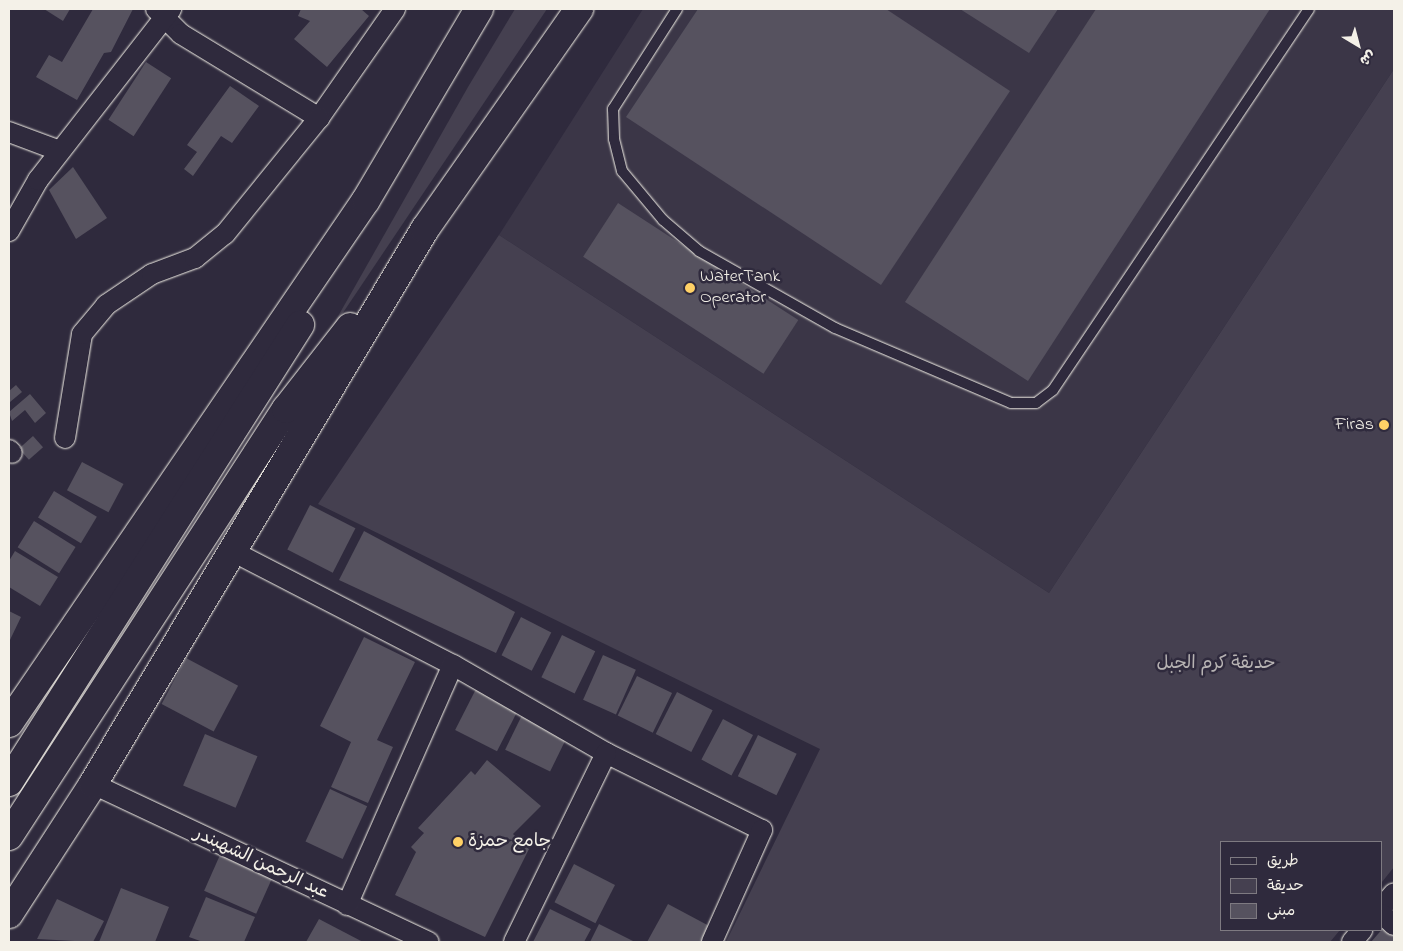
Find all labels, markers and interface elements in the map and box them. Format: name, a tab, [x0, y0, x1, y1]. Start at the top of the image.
north arrow	[1333, 20, 1383, 70]
text: ش	[1355, 44, 1380, 70]
place label: WaterTank Operator	[700, 267, 780, 310]
marker: WaterTank Operator	[684, 282, 696, 294]
place label: Firas	[1335, 414, 1374, 436]
marker: Firas	[1378, 419, 1390, 431]
park label: حديقة كرم الجبل	[1157, 653, 1275, 675]
street label: عبد الرحمن الشهبندر	[190, 823, 332, 905]
place label: جامع حمزة	[468, 831, 551, 853]
marker: جامع حمزة	[452, 836, 464, 848]
legend	[1220, 841, 1383, 931]
text: طريق	[1267, 850, 1299, 872]
text: حديقة	[1267, 875, 1304, 897]
text: مبنى	[1267, 900, 1295, 922]

